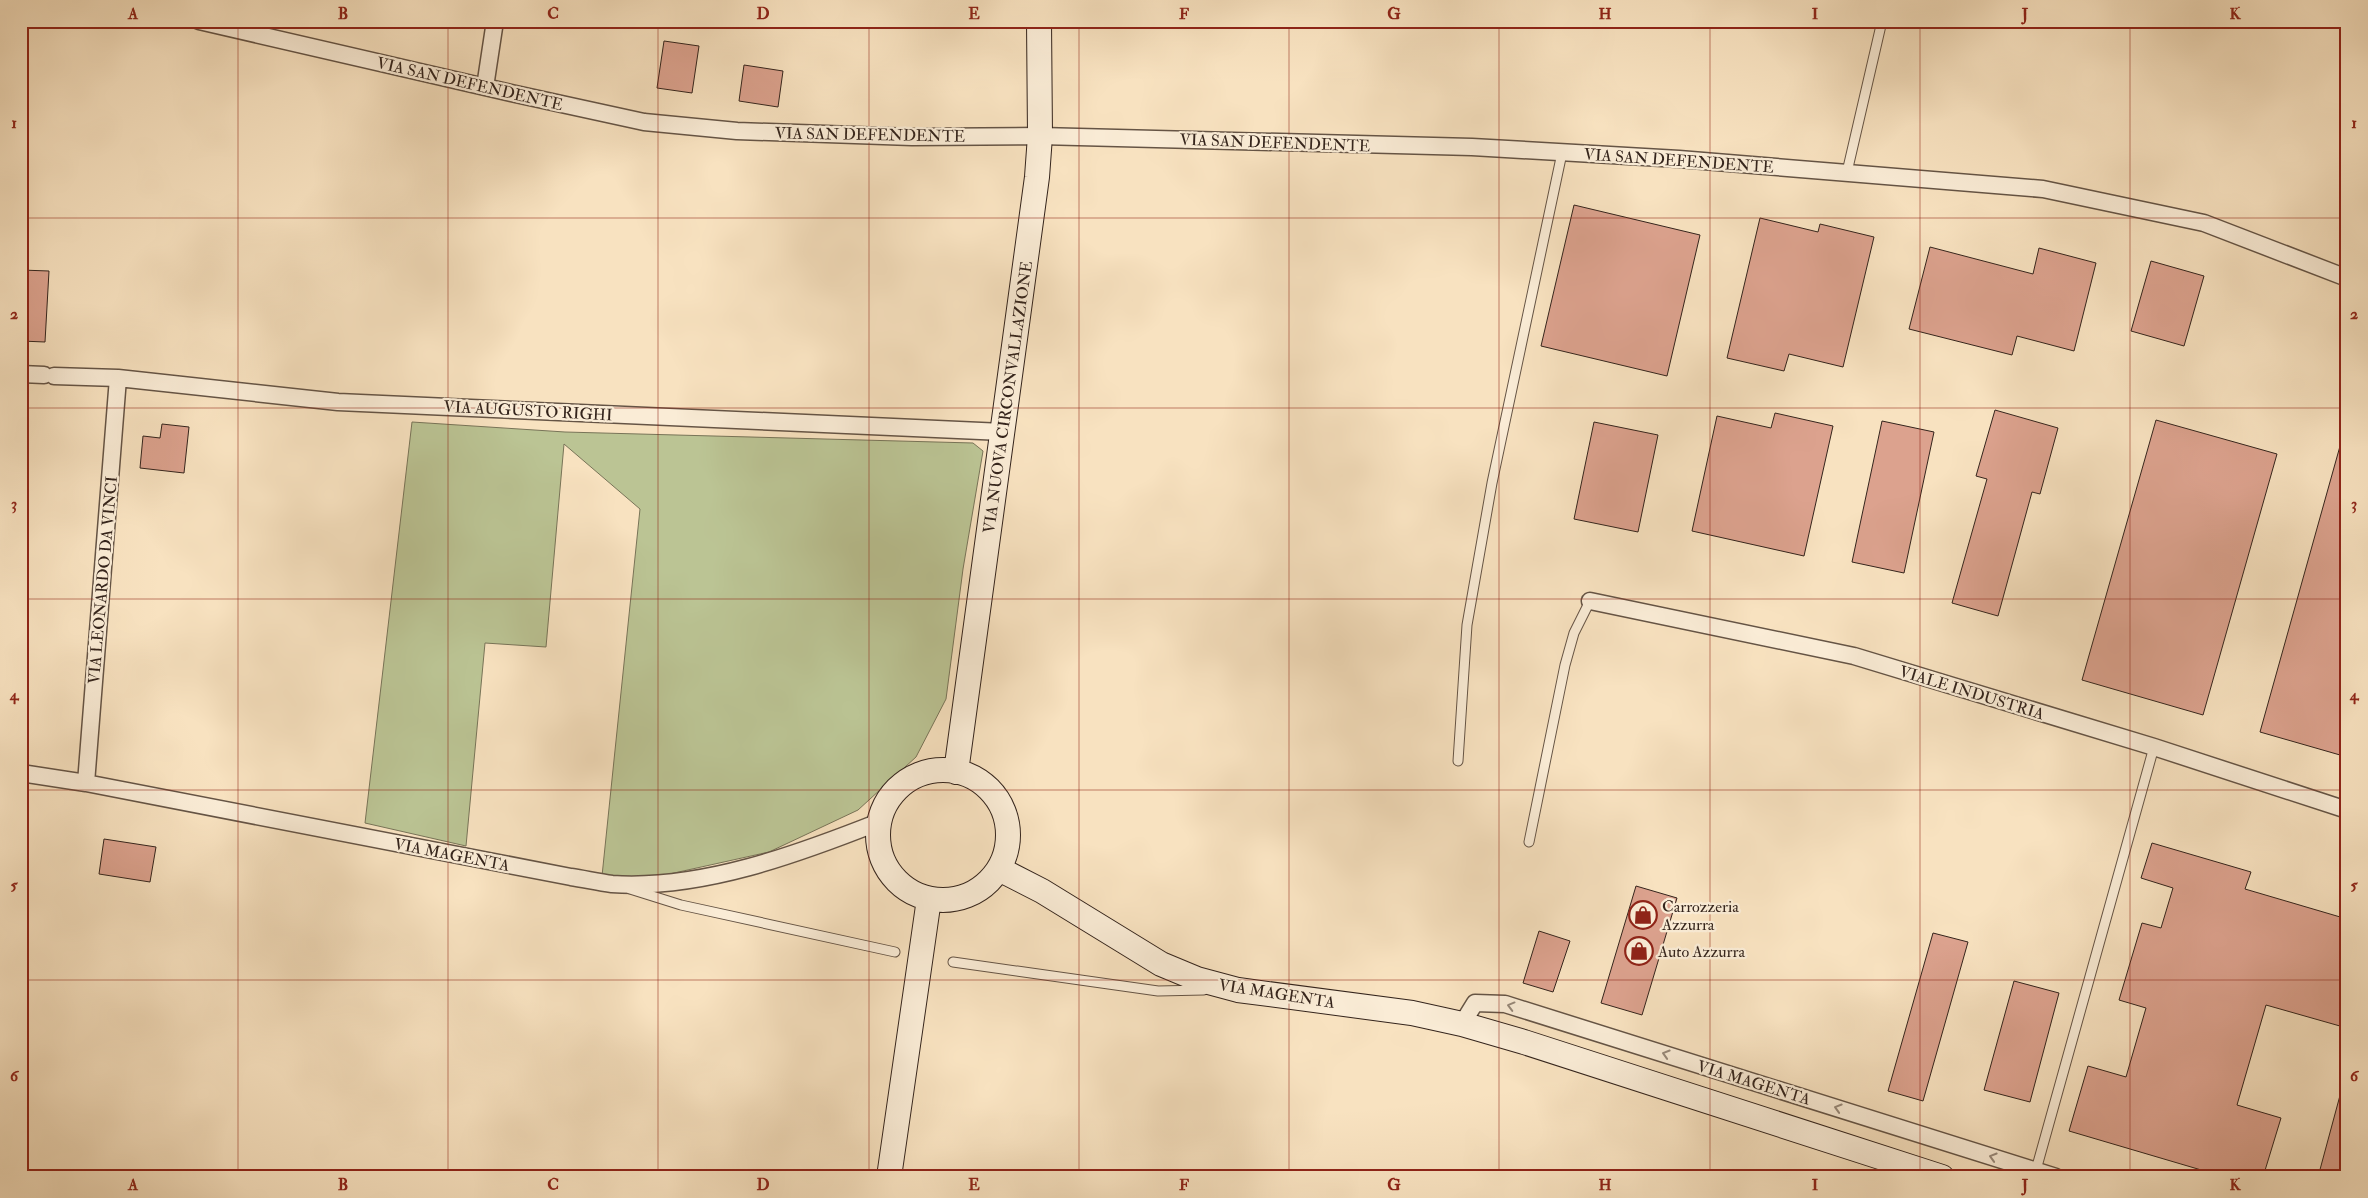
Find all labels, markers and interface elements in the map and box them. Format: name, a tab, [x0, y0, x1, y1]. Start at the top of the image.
text: A	[127, 4, 139, 24]
text: B	[338, 4, 348, 24]
text: C	[547, 4, 559, 24]
text: D	[756, 4, 770, 24]
text: E	[968, 4, 980, 24]
text: F	[1179, 4, 1189, 24]
text: G	[1387, 4, 1401, 24]
text: H	[1598, 4, 1612, 24]
text: I	[1812, 4, 1819, 24]
text: J	[2021, 4, 2029, 25]
text: K	[2229, 4, 2241, 24]
street label: VIA SAN DEFENDENTE	[375, 53, 565, 115]
text: 1	[11, 113, 17, 133]
text: 1	[2351, 113, 2357, 133]
street label: VIA SAN DEFENDENTE	[775, 123, 965, 147]
street label: VIA SAN DEFENDENTE	[1179, 130, 1371, 156]
street label: VIA SAN DEFENDENTE	[1583, 144, 1775, 178]
street label: VIA NUOVA CIRCONVALLAZIONE	[979, 260, 1037, 535]
text: 2	[10, 304, 18, 324]
text: 2	[2350, 304, 2358, 324]
street label: VIA AUGUSTO RIGHI	[443, 397, 613, 425]
street label: VIA LEONARDO DA VINCI	[84, 475, 122, 685]
text: 3	[11, 494, 17, 514]
text: 3	[2351, 494, 2357, 514]
street label: VIALE INDUSTRIA	[1897, 661, 2047, 724]
text: 4	[9, 685, 20, 705]
text: 4	[2349, 685, 2360, 705]
street label: VIA MAGENTA	[392, 834, 511, 876]
text: 5	[10, 875, 18, 895]
text: 5	[2350, 875, 2358, 895]
place label: Carrozzeria Azzurra	[1661, 897, 1739, 935]
shop icon: Carrozzeria Azzurra	[1628, 900, 1658, 930]
shop icon: Auto Azzurra	[1624, 936, 1654, 966]
place label: Auto Azzurra	[1657, 942, 1745, 962]
street label: VIA MAGENTA	[1217, 975, 1336, 1013]
one-way arrow	[1506, 1001, 1515, 1012]
one-way arrow	[1662, 1050, 1671, 1060]
street label: VIA MAGENTA	[1695, 1056, 1813, 1110]
text: 6	[10, 1066, 20, 1086]
text: 6	[2350, 1066, 2360, 1086]
one-way arrow	[1834, 1104, 1842, 1114]
one-way arrow	[1989, 1153, 1997, 1163]
text: A	[127, 1175, 139, 1195]
text: B	[338, 1175, 348, 1195]
text: C	[547, 1175, 559, 1195]
text: D	[756, 1175, 770, 1195]
text: E	[968, 1175, 980, 1195]
text: F	[1179, 1175, 1189, 1195]
text: G	[1387, 1175, 1401, 1195]
text: H	[1598, 1175, 1612, 1195]
text: I	[1812, 1175, 1819, 1195]
text: J	[2021, 1175, 2029, 1196]
text: K	[2229, 1175, 2241, 1195]

